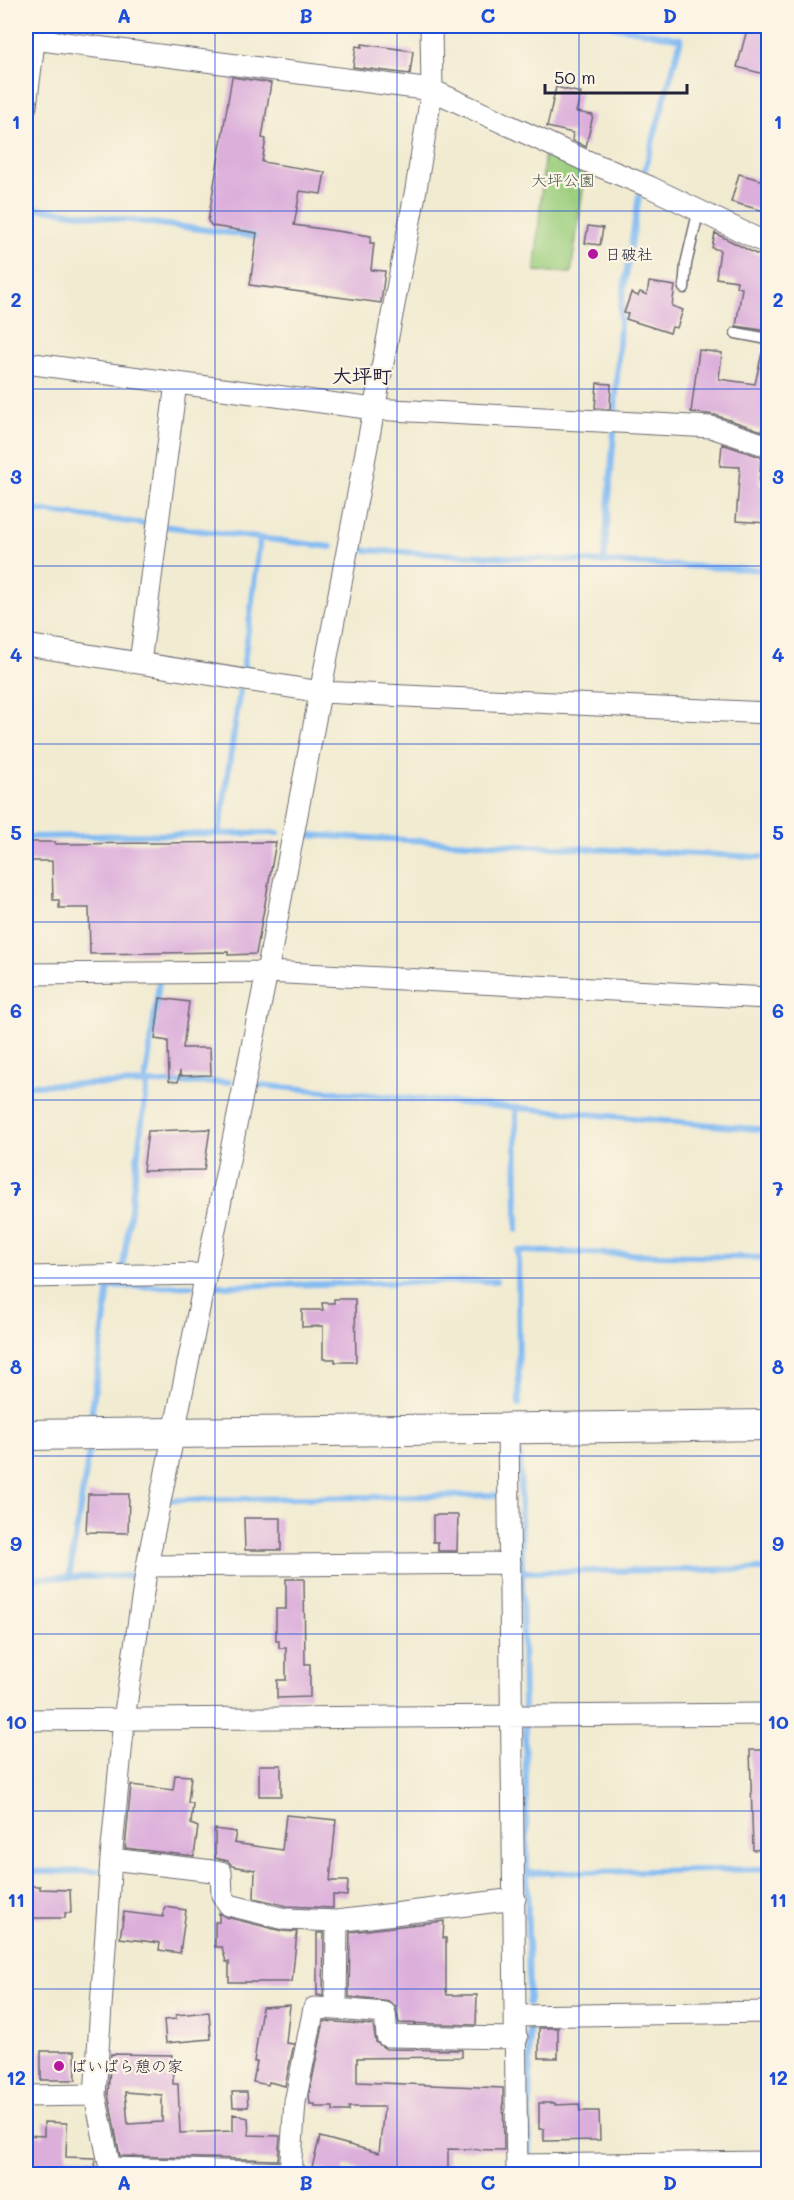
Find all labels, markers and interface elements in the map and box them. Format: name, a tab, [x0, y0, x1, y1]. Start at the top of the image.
text: A	[117, 2, 131, 28]
text: B	[299, 2, 313, 28]
text: C	[481, 2, 496, 28]
text: D	[663, 2, 677, 28]
scale bar	[545, 57, 688, 95]
text: 50 m	[554, 65, 596, 89]
text: 1	[12, 108, 20, 134]
text: 1	[774, 108, 782, 134]
park label: 大坪公園	[531, 169, 595, 190]
place label: 日破社	[605, 243, 653, 264]
marker: 日破社	[586, 247, 600, 261]
text: 2	[10, 286, 22, 312]
text: 2	[772, 286, 784, 312]
district label: 大坪町	[332, 362, 392, 388]
text: 3	[10, 463, 22, 489]
text: 3	[772, 463, 784, 489]
text: 4	[10, 641, 23, 667]
text: 4	[772, 641, 785, 667]
text: 5	[10, 819, 22, 845]
text: 5	[772, 819, 784, 845]
text: 6	[10, 997, 22, 1023]
text: 6	[772, 997, 784, 1023]
text: 7	[10, 1175, 22, 1201]
text: 7	[772, 1175, 784, 1201]
text: 8	[10, 1353, 22, 1379]
text: 8	[772, 1353, 784, 1379]
text: 9	[10, 1530, 22, 1556]
text: 9	[772, 1530, 784, 1556]
text: 10	[5, 1708, 27, 1734]
text: 10	[767, 1708, 789, 1734]
text: 11	[7, 1886, 25, 1912]
text: 11	[769, 1886, 787, 1912]
place label: ばいばら憩の家	[71, 2055, 183, 2076]
marker: ばいばら憩の家	[52, 2059, 66, 2073]
text: 12	[6, 2064, 26, 2090]
text: 12	[768, 2064, 788, 2090]
text: A	[117, 2169, 131, 2195]
text: B	[299, 2169, 313, 2195]
text: C	[481, 2169, 496, 2195]
text: D	[663, 2169, 677, 2195]

